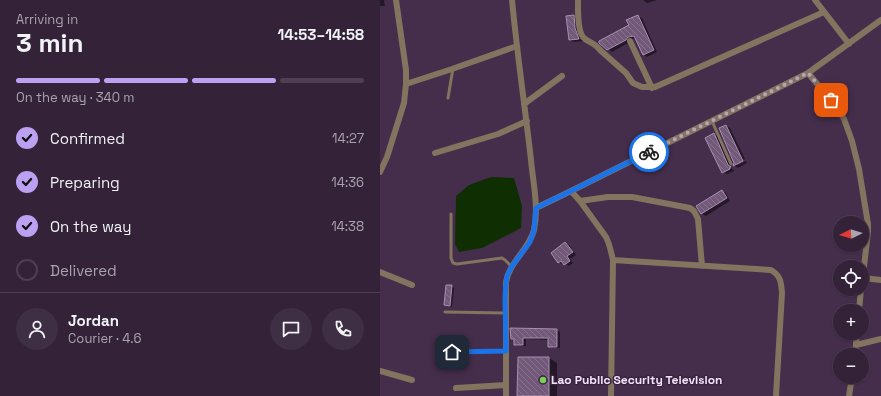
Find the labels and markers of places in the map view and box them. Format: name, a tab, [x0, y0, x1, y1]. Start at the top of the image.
pin	[814, 83, 848, 117]
pin	[435, 335, 469, 369]
place label: Lao Public Security Television	[551, 372, 722, 388]
marker: Lao Public Security Television	[538, 375, 548, 385]

